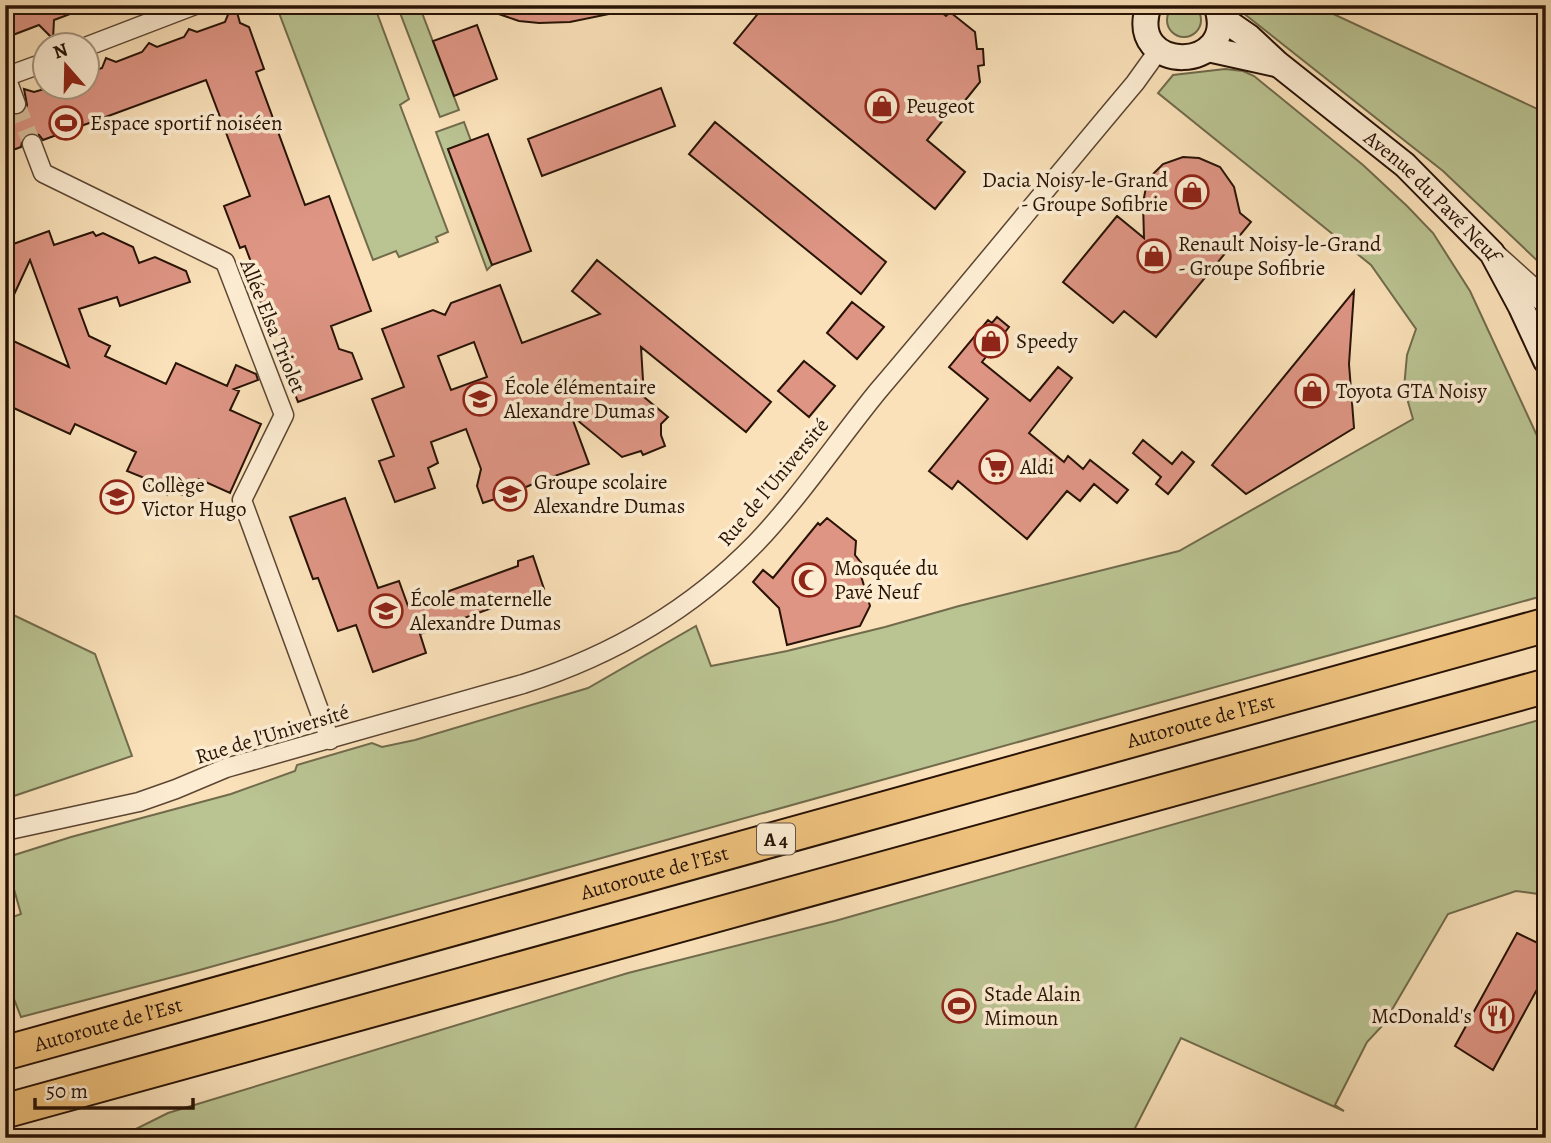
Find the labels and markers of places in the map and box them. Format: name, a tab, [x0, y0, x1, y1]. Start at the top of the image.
shop icon: Peugeot	[863, 87, 901, 125]
place label: Peugeot	[906, 92, 975, 120]
sports icon: Espace sportif noiséen	[47, 104, 85, 142]
place label: Espace sportif noiséen	[90, 109, 283, 137]
place label: Dacia Noisy-le-Grand - Groupe Sofibrie	[982, 166, 1169, 218]
shop icon: Dacia Noisy-le-Grand - Groupe Sofibrie	[1173, 173, 1211, 211]
place label: Renault Noisy-le-Grand - Groupe Sofibrie	[1178, 230, 1382, 282]
shop icon: Renault Noisy-le-Grand - Groupe Sofibrie	[1135, 237, 1173, 275]
shop icon: Speedy	[972, 322, 1010, 360]
place label: Speedy	[1016, 327, 1078, 355]
shop icon: Toyota GTA Noisy	[1293, 372, 1331, 410]
place label: École élémentaire Alexandre Dumas	[503, 373, 656, 425]
place label: Toyota GTA Noisy	[1336, 377, 1488, 405]
school or university icon: École élémentaire Alexandre Dumas	[461, 380, 499, 418]
supermarket icon: Aldi	[977, 448, 1015, 486]
place label: Aldi	[1019, 453, 1054, 481]
place label: Groupe scolaire Alexandre Dumas	[533, 468, 685, 520]
place label: Collège Victor Hugo	[141, 471, 247, 523]
school or university icon: Groupe scolaire Alexandre Dumas	[491, 475, 529, 513]
school or university icon: Collège Victor Hugo	[98, 478, 136, 516]
place label: Mosquée du Pavé Neuf	[834, 554, 939, 606]
mosque icon: Mosquée du Pavé Neuf	[790, 561, 828, 599]
place label: École maternelle Alexandre Dumas	[409, 585, 561, 637]
school or university icon: École maternelle Alexandre Dumas	[367, 592, 405, 630]
place label: Stade Alain Mimoun	[984, 980, 1081, 1032]
sports icon: Stade Alain Mimoun	[940, 987, 978, 1025]
restaurant icon: McDonald's	[1478, 997, 1516, 1035]
place label: McDonald's	[1371, 1002, 1472, 1030]

